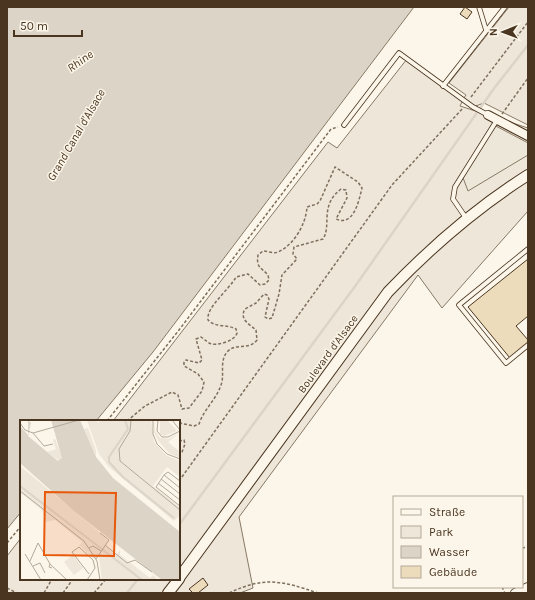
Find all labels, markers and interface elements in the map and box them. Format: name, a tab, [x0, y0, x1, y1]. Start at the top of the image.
scale bar	[14, 12, 82, 38]
north arrow	[483, 12, 523, 52]
text: 50 m	[20, 19, 48, 33]
text: N	[487, 28, 500, 36]
water label: Rhine	[64, 47, 96, 75]
water label: Grand Canal d'Alsace	[44, 86, 108, 183]
street label: Boulevard d'Alsace	[295, 312, 361, 396]
inset map	[20, 420, 180, 580]
legend	[393, 496, 523, 588]
text: Straße	[429, 505, 465, 519]
text: Park	[429, 525, 454, 539]
text: Wasser	[429, 545, 470, 559]
text: Gebäude	[429, 565, 477, 579]

